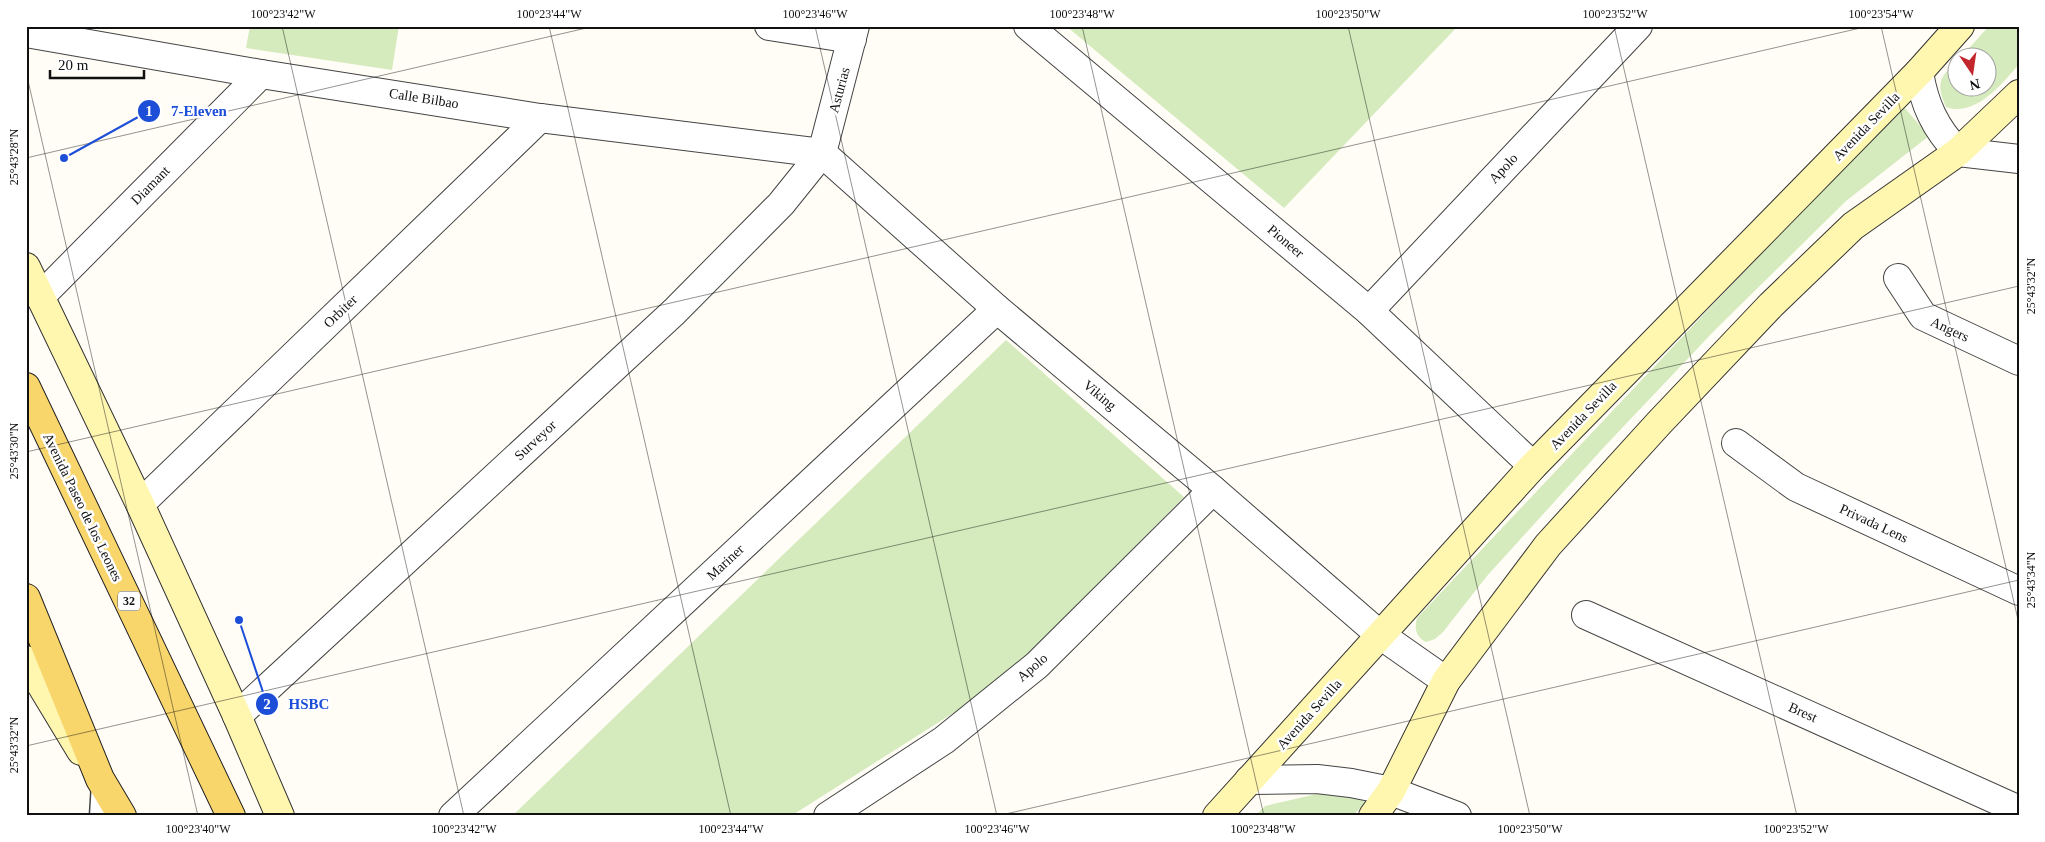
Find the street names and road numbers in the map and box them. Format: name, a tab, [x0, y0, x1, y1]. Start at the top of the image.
street label: Asturias	[826, 66, 853, 115]
street label: Calle Bilbao	[388, 86, 460, 111]
street label: Avenida Sevilla	[1830, 89, 1903, 163]
street label: Apolo	[1486, 150, 1521, 186]
street label: Diamant	[128, 163, 173, 208]
street label: Pioneer	[1264, 222, 1307, 261]
street label: Orbiter	[321, 292, 360, 331]
street label: Angers	[1928, 314, 1971, 345]
street label: Viking	[1080, 377, 1119, 413]
street label: Avenida Sevilla	[1547, 378, 1620, 452]
street label: Surveyor	[511, 417, 559, 463]
street label: Avenida Paseo de los Leones	[40, 431, 125, 584]
street label: Privada Lens	[1837, 501, 1910, 546]
street label: Mariner	[704, 541, 747, 583]
road number: 32	[118, 592, 140, 610]
street label: Apolo	[1014, 650, 1050, 685]
street label: Avenida Sevilla	[1274, 676, 1345, 752]
street label: Brest	[1786, 700, 1819, 725]

